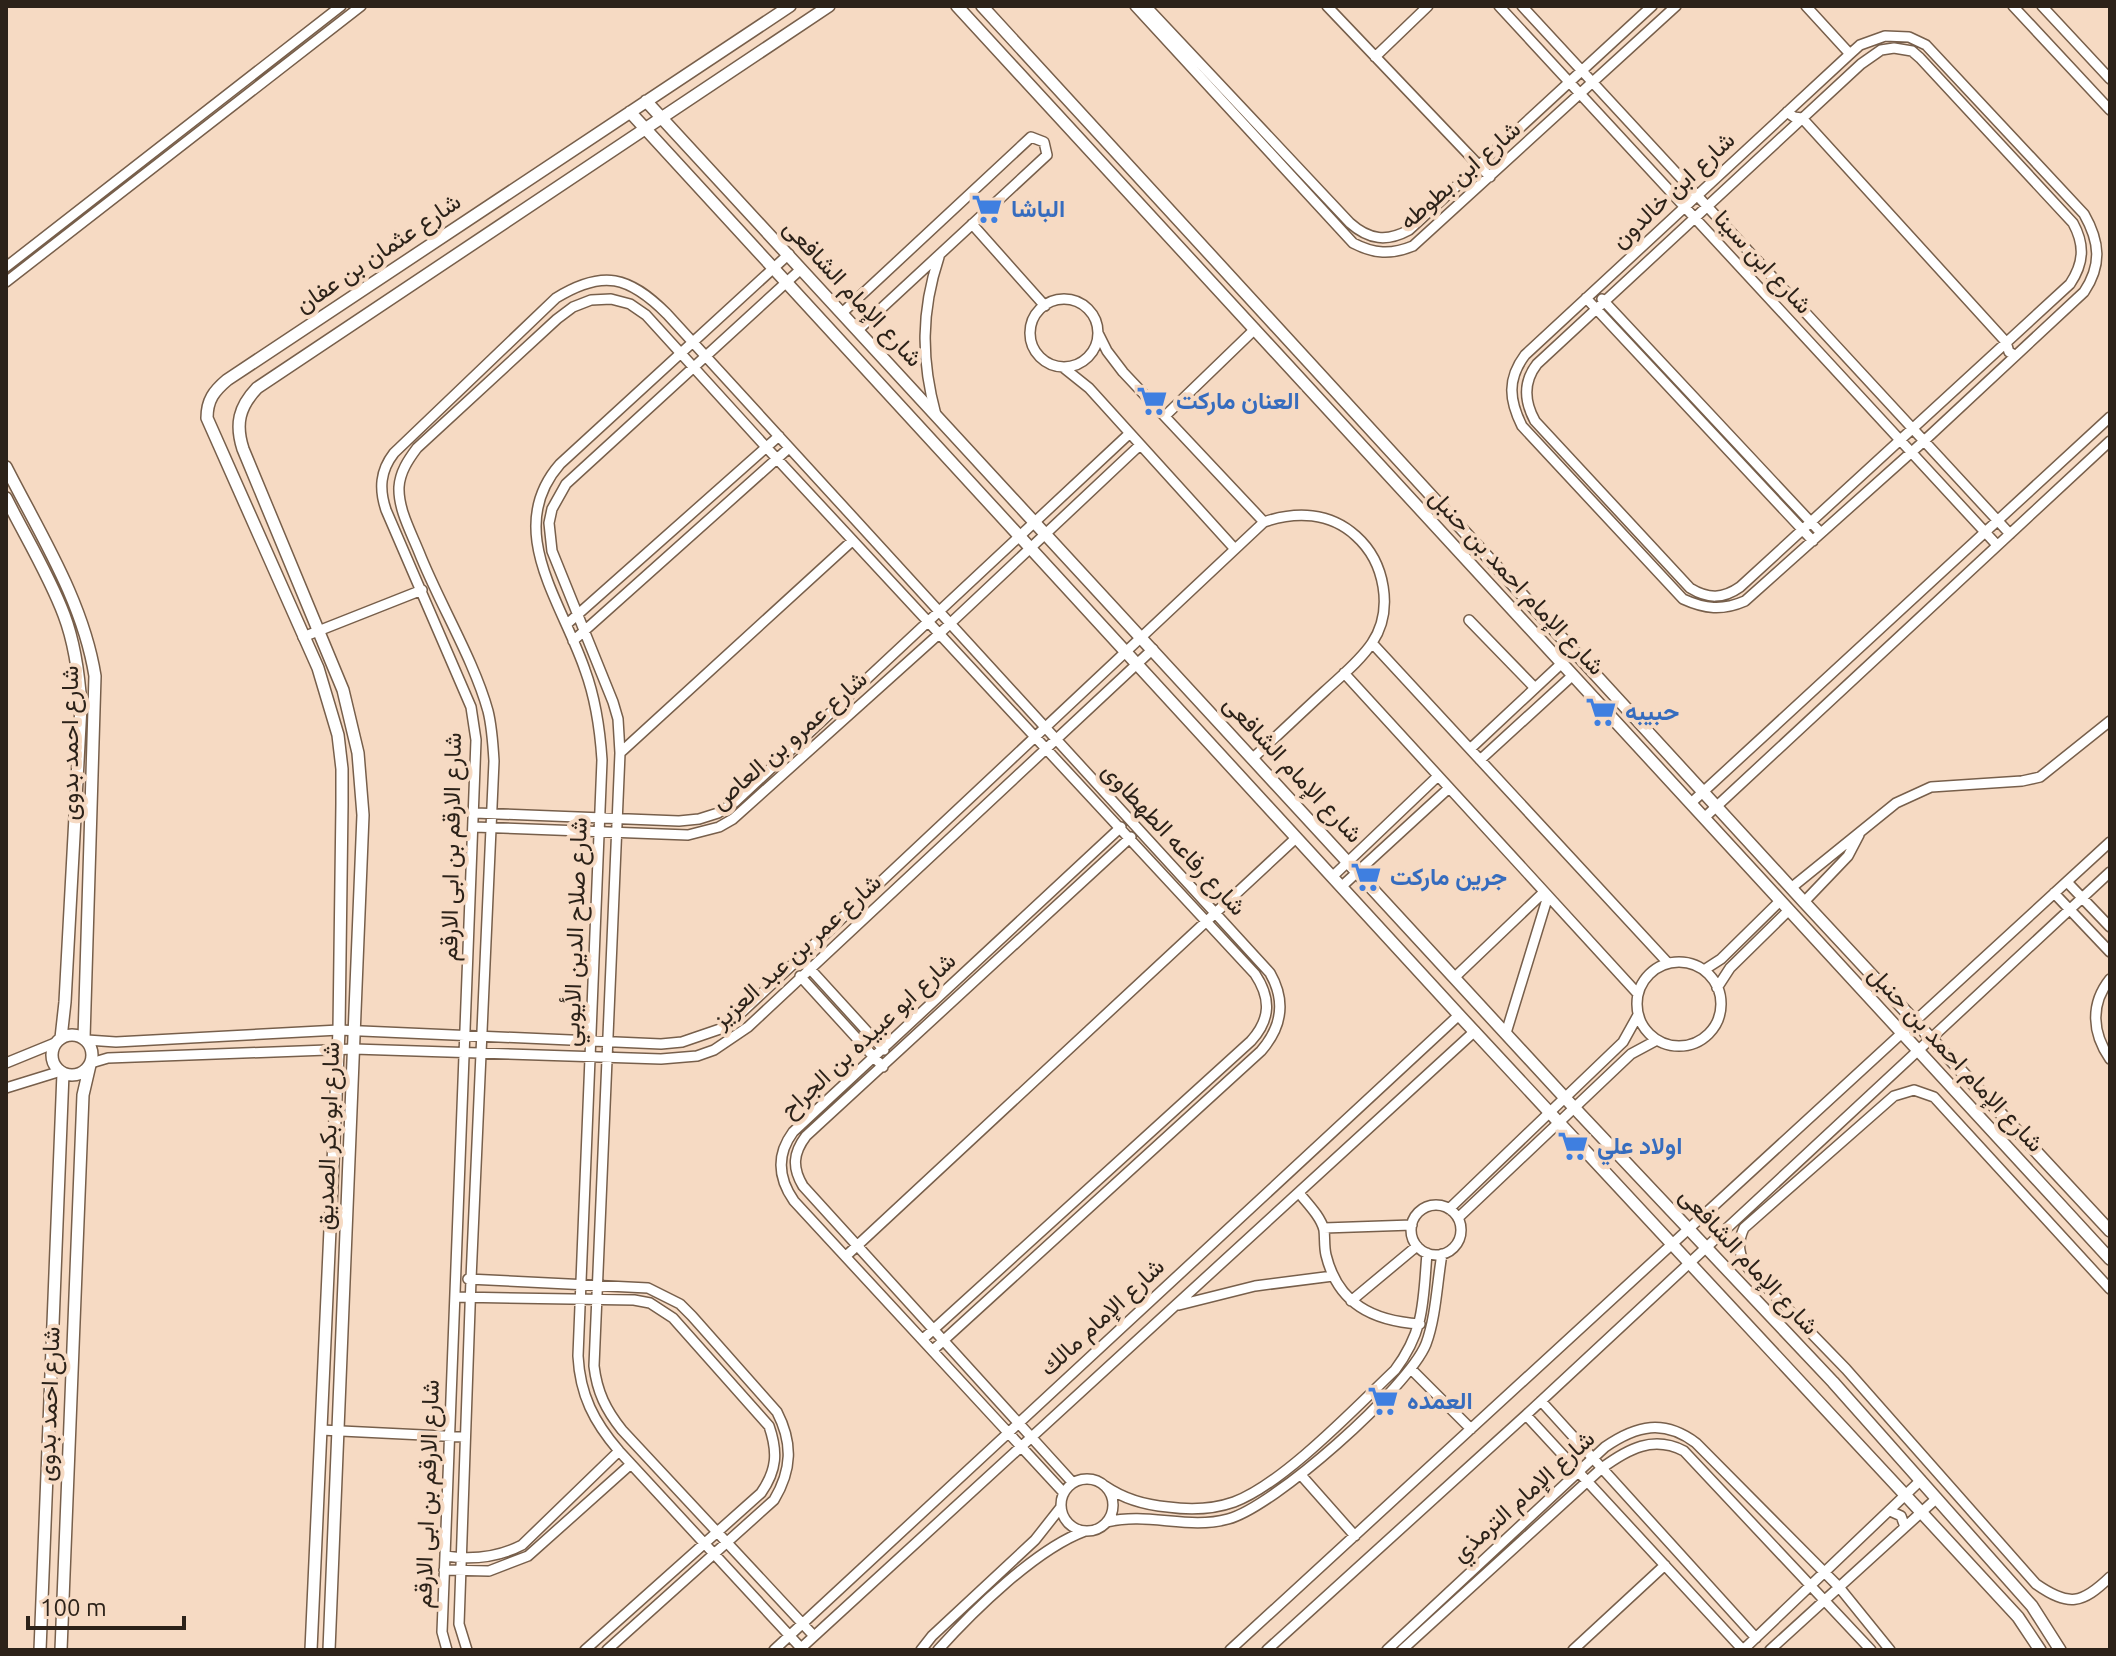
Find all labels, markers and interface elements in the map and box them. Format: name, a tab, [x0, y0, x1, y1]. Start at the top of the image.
street label: شارع ابن بطوطه	[1394, 115, 1528, 237]
street label: شارع ابن خالدون	[1606, 126, 1742, 256]
street label: شارع عثمان بن عفان	[290, 187, 467, 320]
supermarket icon: الباشا	[970, 192, 1004, 226]
place label: الباشا	[1011, 195, 1065, 223]
street label: شارع ابن سينا	[1707, 204, 1818, 321]
street label: شارع الإمام الشافعى	[776, 214, 928, 374]
supermarket icon: العنان ماركت	[1135, 384, 1169, 418]
place label: العنان ماركت	[1176, 387, 1300, 416]
street label: شارع الإمام احمد بن حنبل	[1422, 483, 1610, 682]
street label: شارع عمرو بن العاص	[705, 665, 874, 817]
street label: شارع احمد بدوى	[56, 666, 86, 820]
street label: شارع الإمام الشافعى	[1216, 690, 1368, 850]
supermarket icon: حبيبه	[1584, 695, 1618, 729]
place label: حبيبه	[1625, 698, 1679, 726]
street label: شارع الارقم بن ابى الارقم	[435, 732, 469, 962]
street label: شارع رفاعه الطهطاوى	[1095, 757, 1252, 923]
street label: شارع صلاح الدين الأيوبي	[557, 817, 598, 1047]
supermarket icon: جرين ماركت	[1349, 860, 1383, 894]
place label: جرين ماركت	[1390, 863, 1507, 892]
street label: شارع عمر بن عبد العزيز	[706, 868, 888, 1036]
street label: شارع ابو عبيده بن الجراح	[775, 946, 963, 1125]
street label: شارع الإمام احمد بن حنبل	[1861, 960, 2049, 1159]
street label: شارع ابو بكر الصديق	[311, 1041, 347, 1231]
supermarket icon: اولاد علي	[1556, 1129, 1590, 1163]
place label: اولاد علي	[1597, 1132, 1682, 1166]
street label: شارع الإمام الشافعى	[1672, 1182, 1824, 1342]
street label: شارع الإمام مالك	[1034, 1252, 1171, 1383]
street label: شارع احمد بدوى	[32, 1326, 68, 1482]
street label: شارع الارقم بن ابى الارقم	[409, 1379, 447, 1609]
supermarket icon: العمده	[1366, 1384, 1400, 1418]
place label: العمده	[1407, 1387, 1473, 1414]
street label: شارع الإمام الترمذي	[1446, 1424, 1604, 1571]
scale bar	[28, 1580, 184, 1630]
text: 100 m	[40, 1594, 107, 1621]

